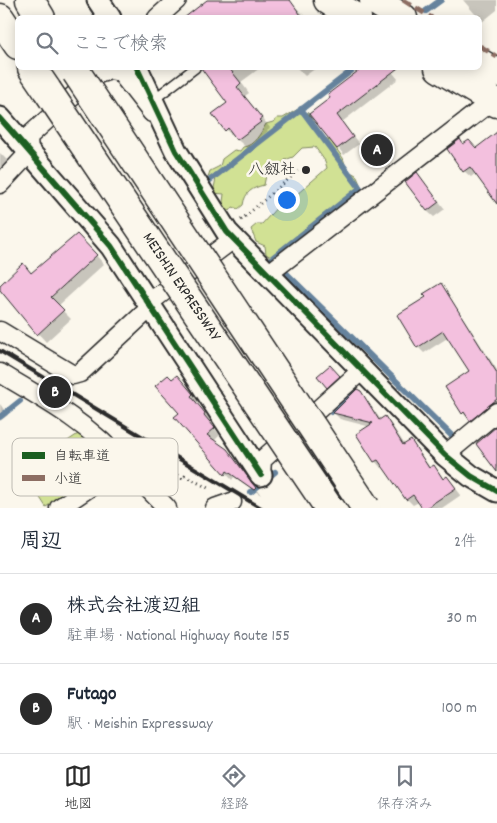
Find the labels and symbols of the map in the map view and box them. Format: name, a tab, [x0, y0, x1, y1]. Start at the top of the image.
pin: A	[361, 131, 393, 169]
place label: 八劔社	[248, 159, 296, 182]
marker: 八劔社	[300, 164, 312, 176]
your location	[274, 187, 300, 213]
street label: MEISHIN EXPRESSWAY	[136, 228, 227, 347]
pin: B	[39, 373, 71, 411]
legend	[12, 438, 178, 496]
text: 自転車道	[54, 447, 110, 467]
text: 小道	[54, 470, 82, 490]

